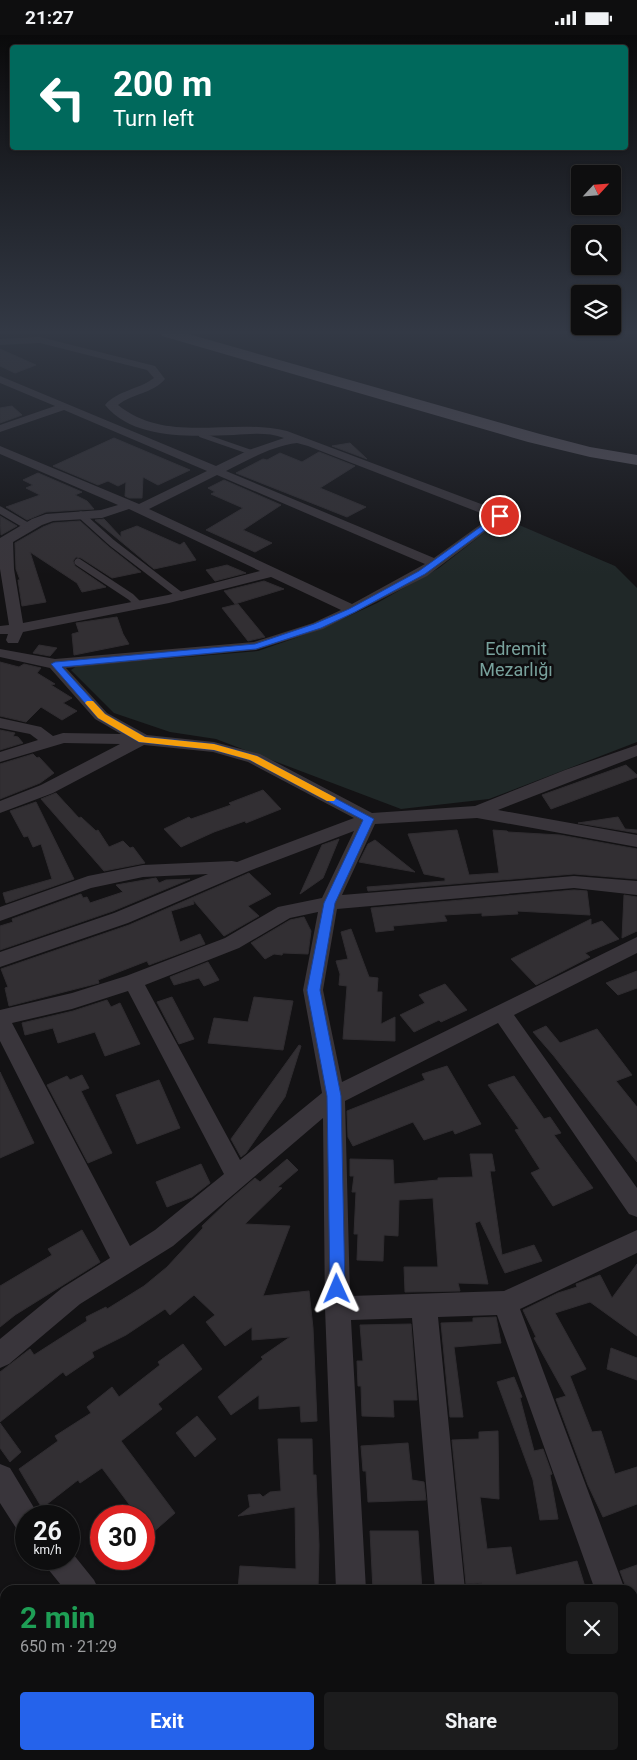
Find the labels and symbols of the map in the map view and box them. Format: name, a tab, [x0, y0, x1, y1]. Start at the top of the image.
north arrow	[571, 165, 621, 215]
pin	[479, 495, 521, 537]
park label: Edremit Mezarlığı	[479, 638, 553, 680]
position arrow	[310, 1262, 362, 1314]
speed limit sign: 30	[90, 1505, 155, 1570]

